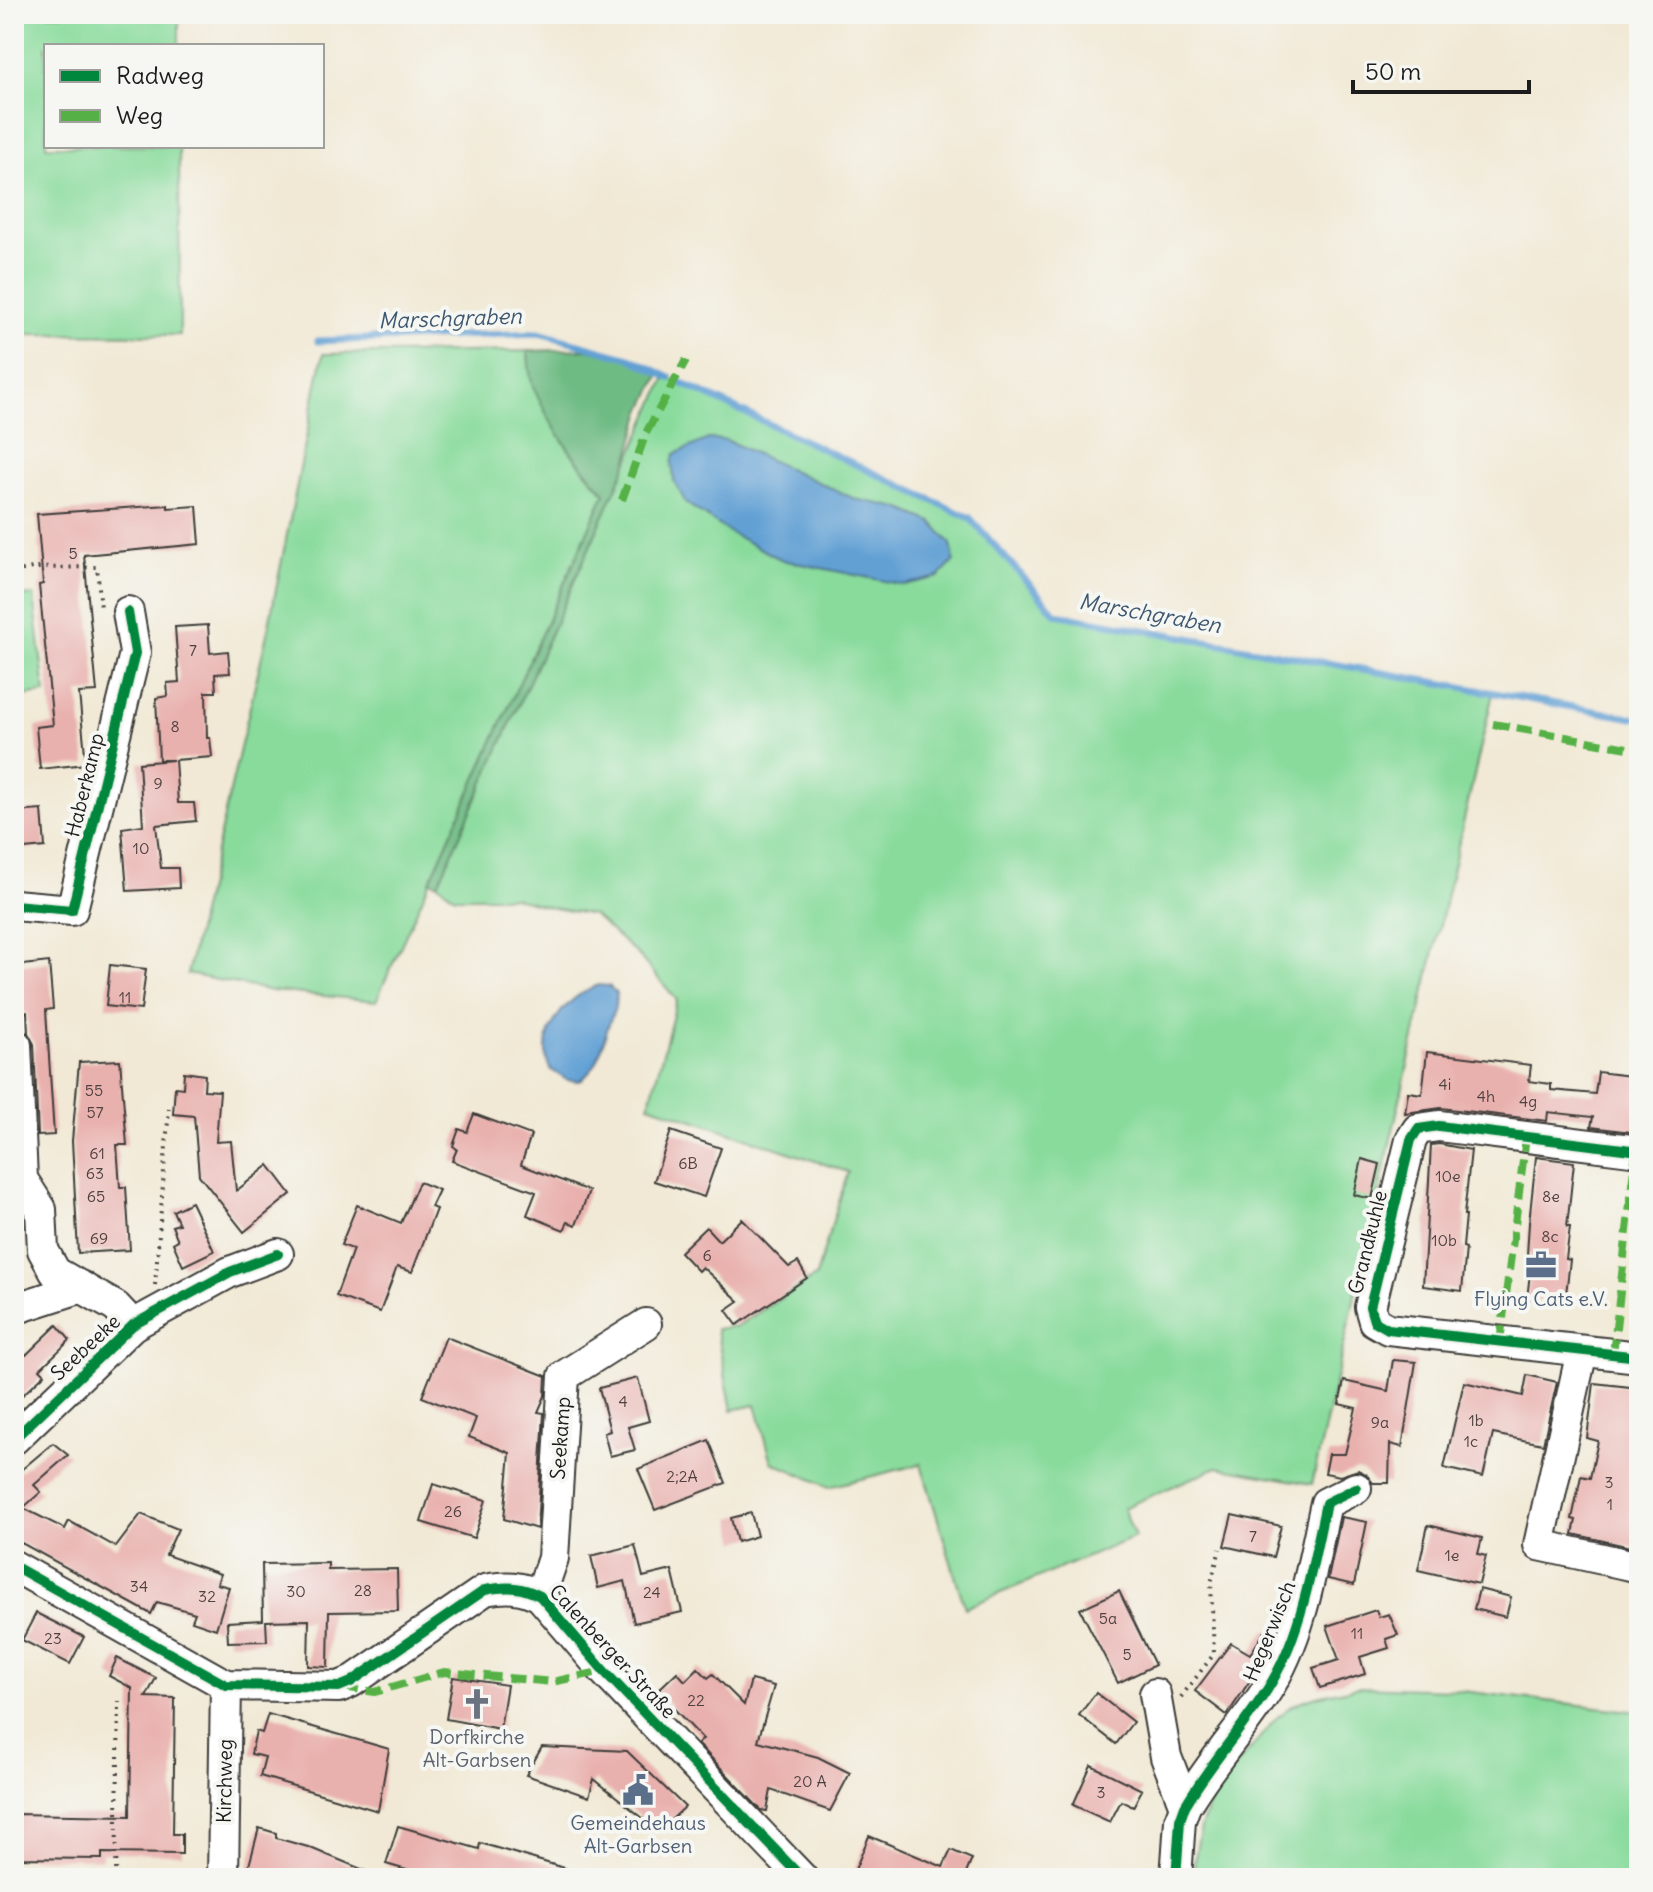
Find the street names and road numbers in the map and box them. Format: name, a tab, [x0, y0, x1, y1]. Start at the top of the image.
street label: Haberkamp	[59, 730, 109, 840]
street label: Grandkuhle	[1342, 1188, 1392, 1296]
street label: Seebeeke	[45, 1308, 125, 1386]
street label: Seekamp	[545, 1396, 575, 1480]
street label: Hegerwisch	[1238, 1577, 1300, 1685]
street label: Calenberger Straße	[544, 1579, 682, 1723]
street label: Kirchweg	[211, 1739, 237, 1823]

